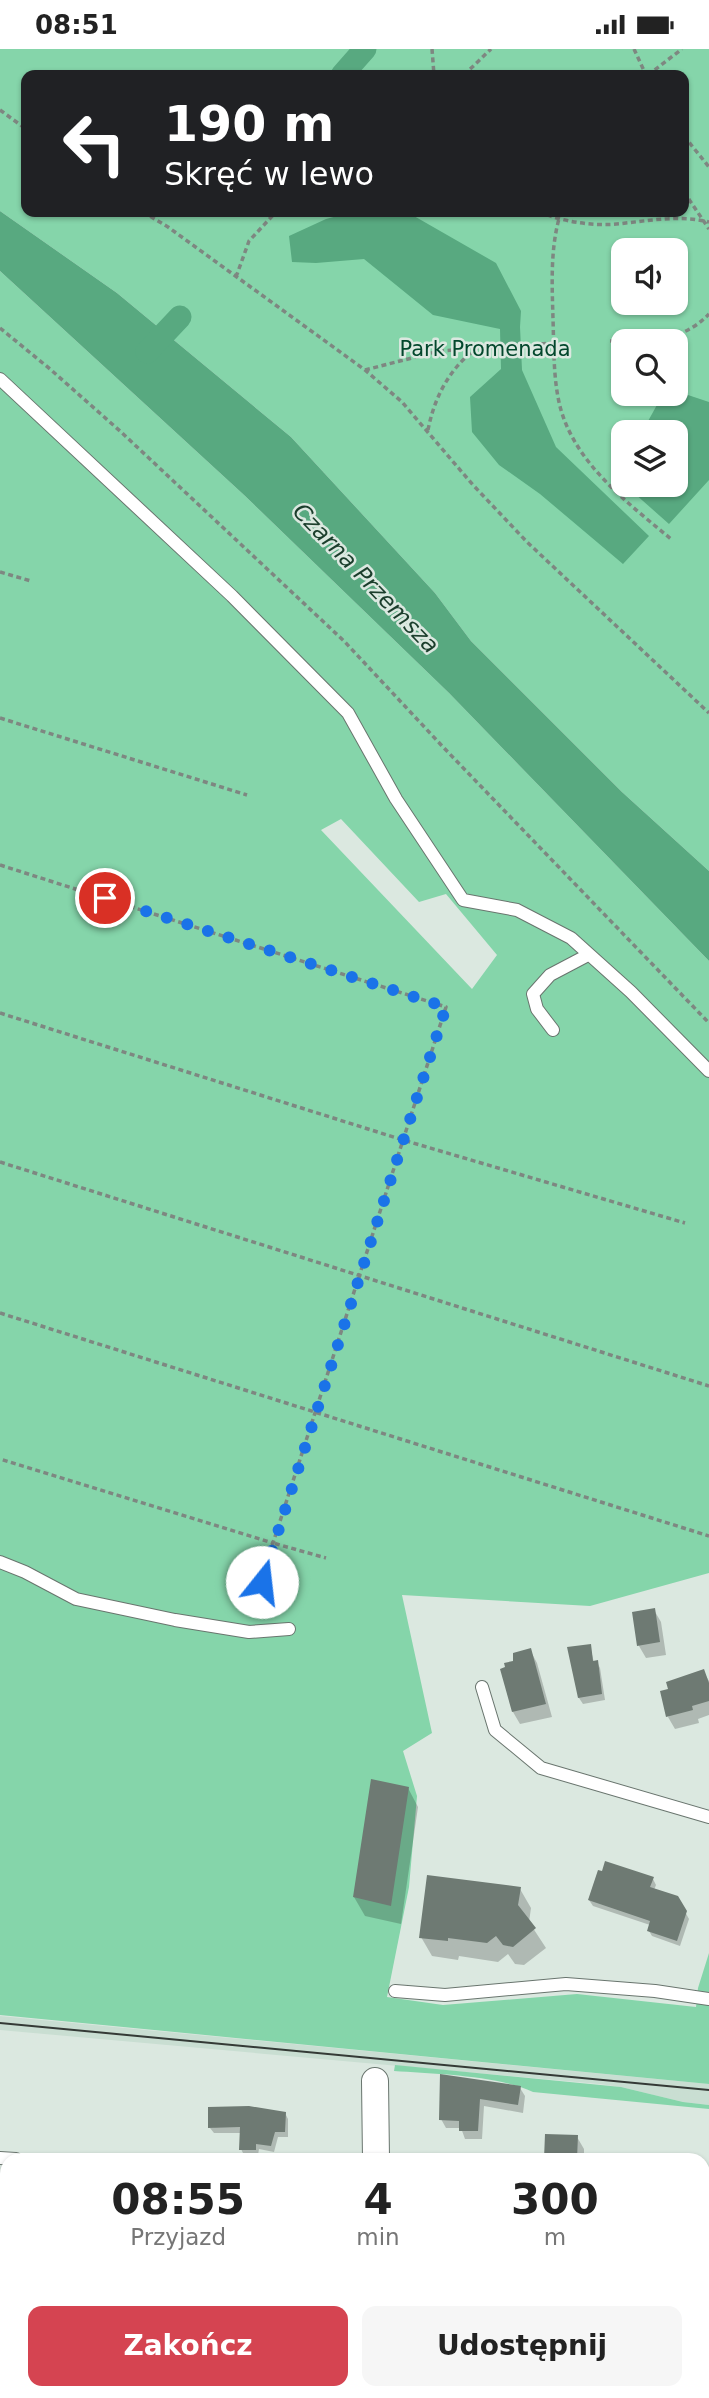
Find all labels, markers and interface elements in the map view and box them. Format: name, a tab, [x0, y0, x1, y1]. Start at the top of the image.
text: 08:51	[35, 10, 118, 40]
text: 190 m	[164, 96, 334, 153]
icon: left	[49, 98, 140, 189]
text: Skręć w lewo	[164, 155, 374, 193]
map controls	[611, 238, 688, 497]
button: sound	[611, 238, 688, 315]
button: search	[611, 329, 688, 406]
park label: Park Promenada	[399, 337, 571, 361]
button: layers	[611, 420, 688, 497]
water label: Czarna Przemsza	[288, 498, 444, 658]
pin	[75, 868, 135, 928]
icon: arrive	[86, 879, 124, 917]
position arrow	[225, 1545, 299, 1619]
text: 08:55	[111, 2175, 245, 2224]
text: 4	[363, 2175, 393, 2224]
text: 300	[511, 2175, 599, 2224]
text: Przyjazd	[130, 2224, 226, 2250]
text: min	[356, 2224, 400, 2250]
text: m	[544, 2224, 566, 2250]
button: Zakończ	[28, 2306, 348, 2386]
button: Udostępnij	[362, 2306, 682, 2386]

